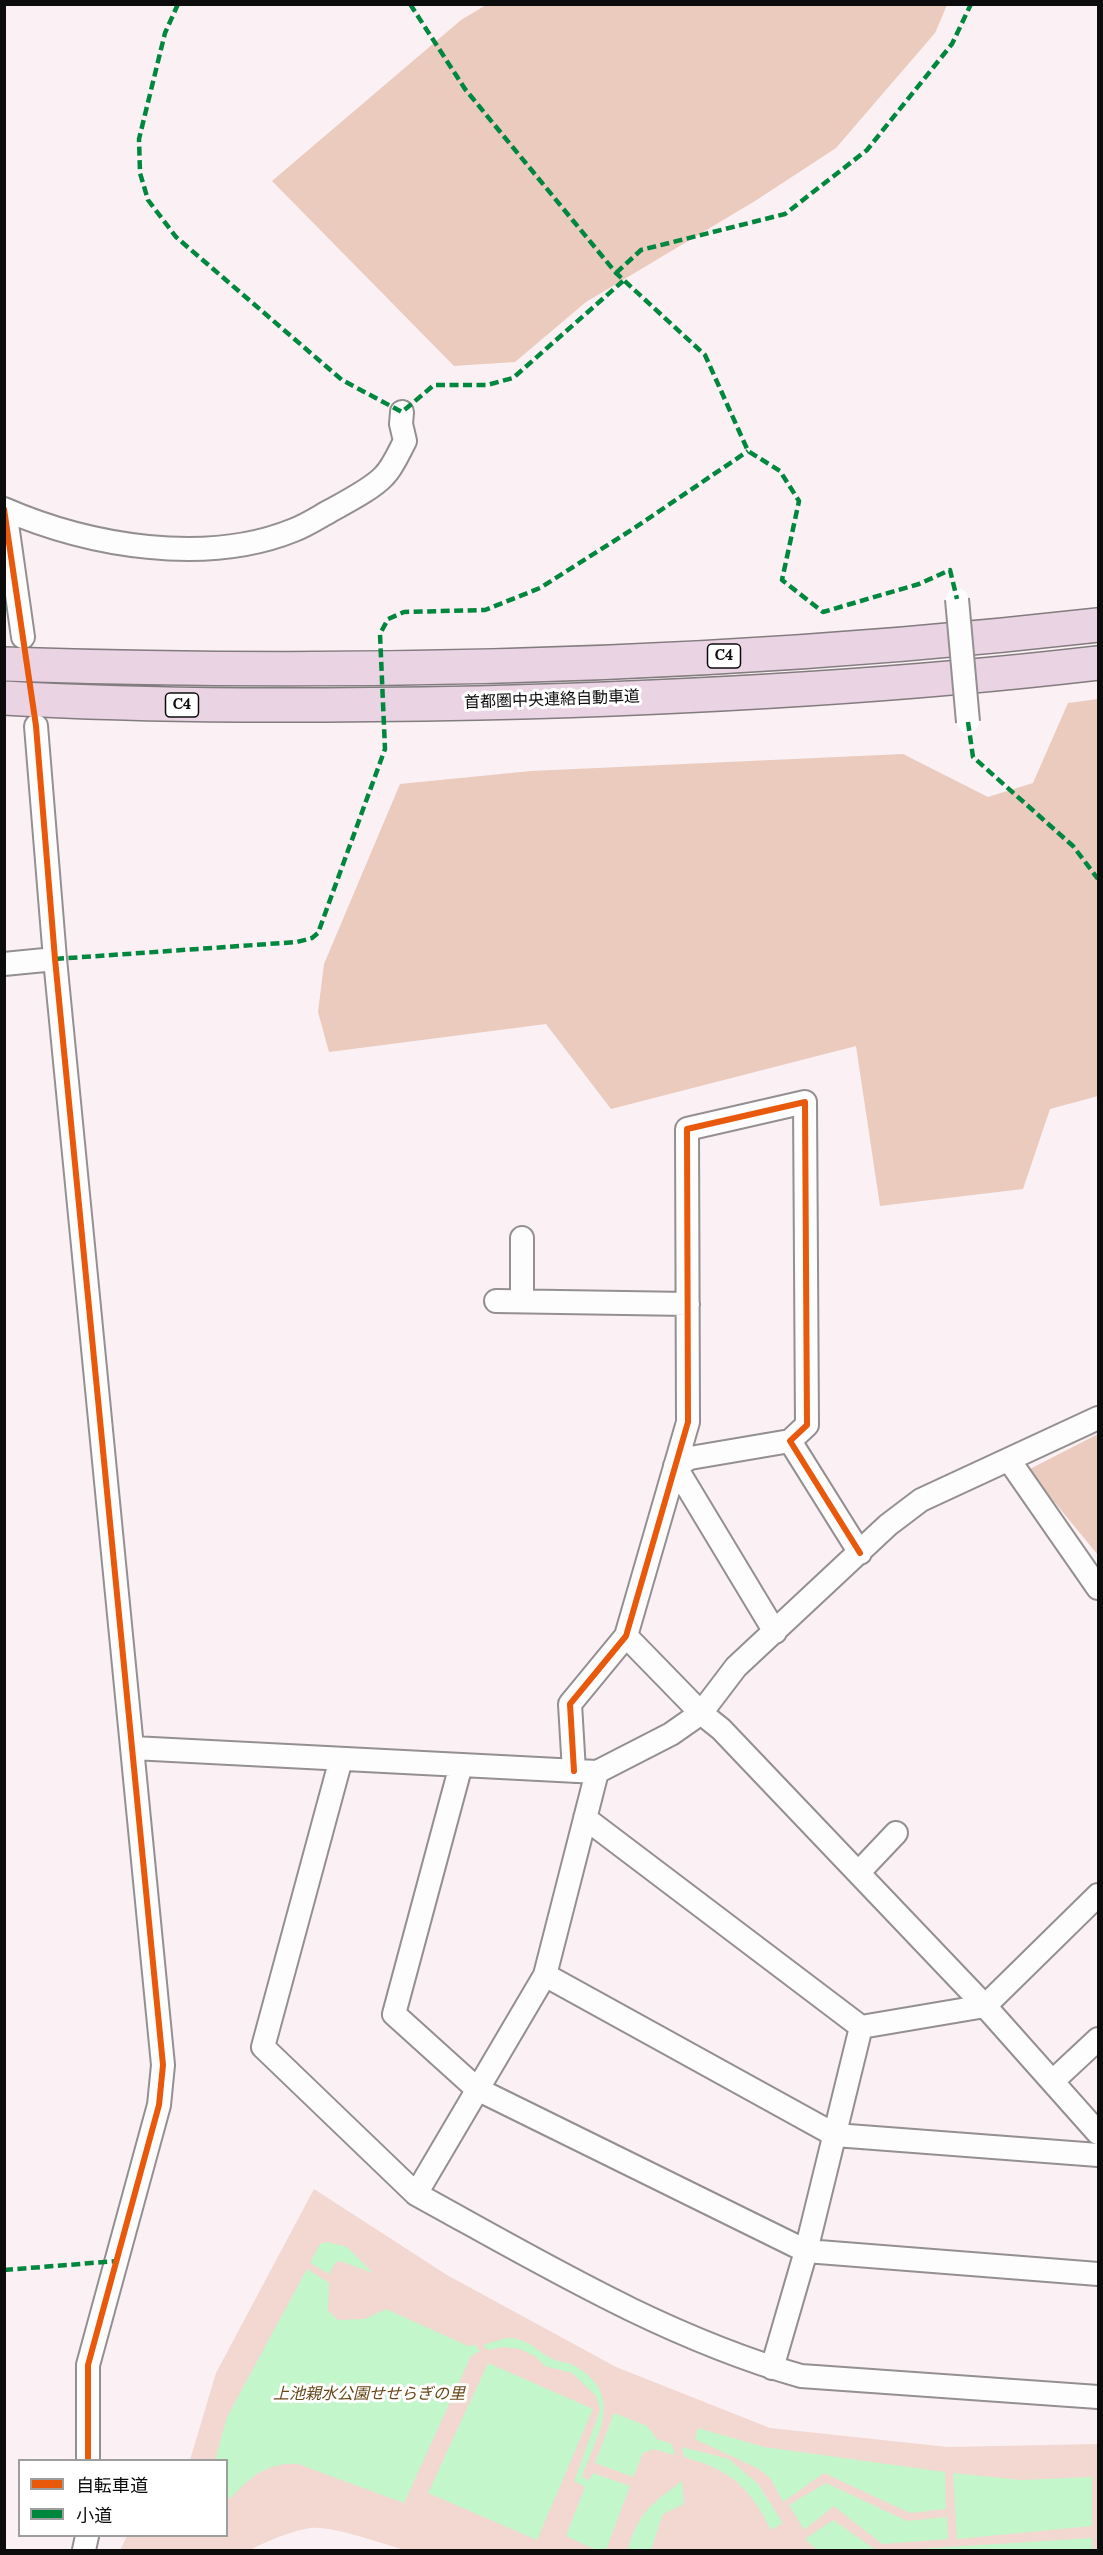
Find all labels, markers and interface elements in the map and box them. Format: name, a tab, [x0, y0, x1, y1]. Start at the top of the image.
road number: C4	[708, 644, 740, 668]
street label: 首都圏中央連絡自動車道	[464, 687, 640, 713]
road number: C4	[166, 693, 198, 717]
park label: 上池親水公園せせらぎの里	[273, 2384, 465, 2404]
legend	[18, 2459, 228, 2537]
text: 自転車道	[76, 2474, 148, 2497]
text: 小道	[76, 2504, 112, 2527]

